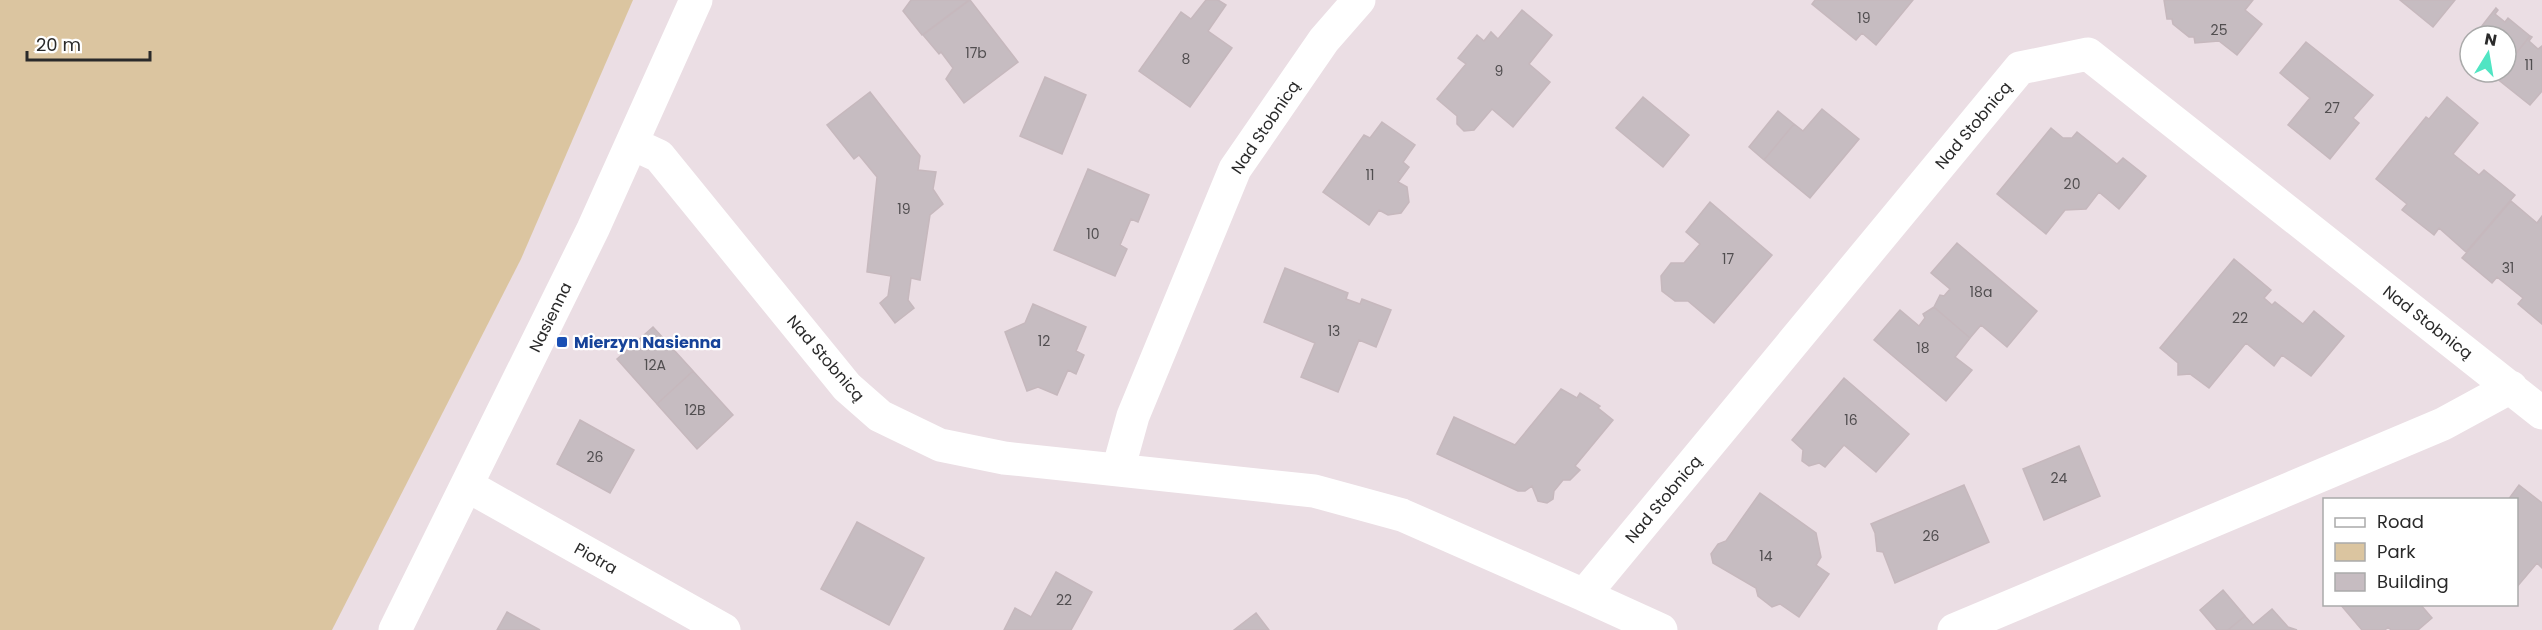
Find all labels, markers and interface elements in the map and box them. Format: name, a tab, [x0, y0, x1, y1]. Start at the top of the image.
house number: 19	[1857, 8, 1871, 28]
house number: 25	[2211, 20, 2227, 40]
scale bar	[27, 24, 150, 62]
north arrow	[2458, 24, 2518, 84]
text: N	[2483, 27, 2499, 52]
text: 20 m	[36, 32, 81, 57]
house number: 17b	[965, 43, 987, 63]
house number: 8	[1182, 49, 1191, 69]
house number: 11	[2525, 55, 2533, 75]
house number: 9	[1495, 61, 1503, 81]
street label: Nad Stobnicą	[1226, 76, 1305, 179]
street label: Nad Stobnicą	[1930, 77, 2017, 174]
house number: 27	[2324, 98, 2340, 118]
house number: 11	[1366, 165, 1374, 185]
house number: 20	[2064, 174, 2080, 194]
house number: 19	[897, 199, 911, 219]
house number: 10	[1086, 224, 1100, 244]
house number: 17	[1722, 249, 1734, 269]
house number: 31	[2502, 258, 2514, 278]
street label: Nasienna	[524, 278, 577, 356]
street label: Nad Stobnicą	[2378, 280, 2477, 365]
house number: 18a	[1970, 282, 1992, 302]
house number: 22	[2232, 308, 2248, 328]
street label: Nad Stobnicą	[781, 310, 870, 407]
house number: 13	[1328, 321, 1340, 341]
place label: Mierzyn Nasienna	[574, 331, 721, 354]
house number: 12	[1038, 331, 1050, 351]
marker: Mierzyn Nasienna	[555, 335, 569, 349]
house number: 18	[1916, 338, 1930, 358]
house number: 12A	[644, 355, 666, 375]
house number: 12B	[684, 400, 706, 420]
house number: 16	[1844, 410, 1858, 430]
house number: 26	[587, 447, 604, 467]
street label: Nad Stobnicą	[1620, 451, 1707, 548]
house number: 24	[2051, 468, 2068, 488]
legend	[2323, 498, 2518, 606]
text: Road	[2377, 509, 2424, 534]
house number: 26	[1923, 526, 1940, 546]
street label: Piotra	[570, 537, 621, 580]
text: Park	[2377, 539, 2416, 564]
house number: 14	[1759, 546, 1773, 566]
text: Building	[2377, 569, 2449, 594]
house number: 22	[1056, 590, 1072, 610]

